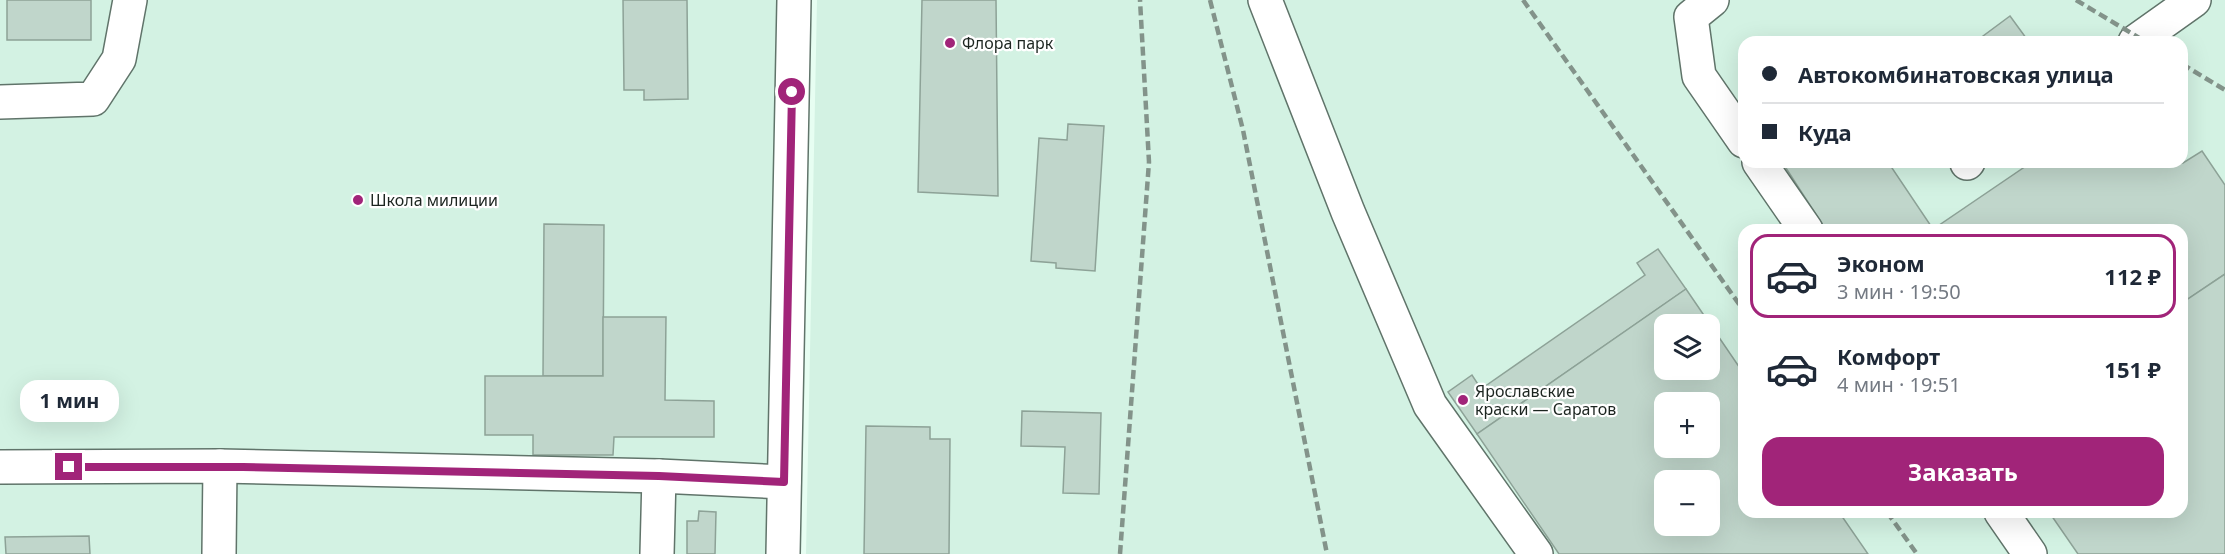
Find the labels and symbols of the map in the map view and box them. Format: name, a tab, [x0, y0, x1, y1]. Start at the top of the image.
place label: Флора парк	[962, 32, 1054, 54]
marker: Флора парк	[943, 36, 957, 50]
route start	[778, 78, 805, 105]
place label: Школа милиции	[370, 189, 498, 211]
marker: Школа милиции	[351, 193, 365, 207]
callout: 1 мин	[20, 380, 118, 422]
place label: Ярославские краски — Саратов	[1475, 380, 1616, 420]
marker: Ярославские краски — Саратов	[1456, 393, 1470, 407]
route end	[55, 453, 82, 480]

